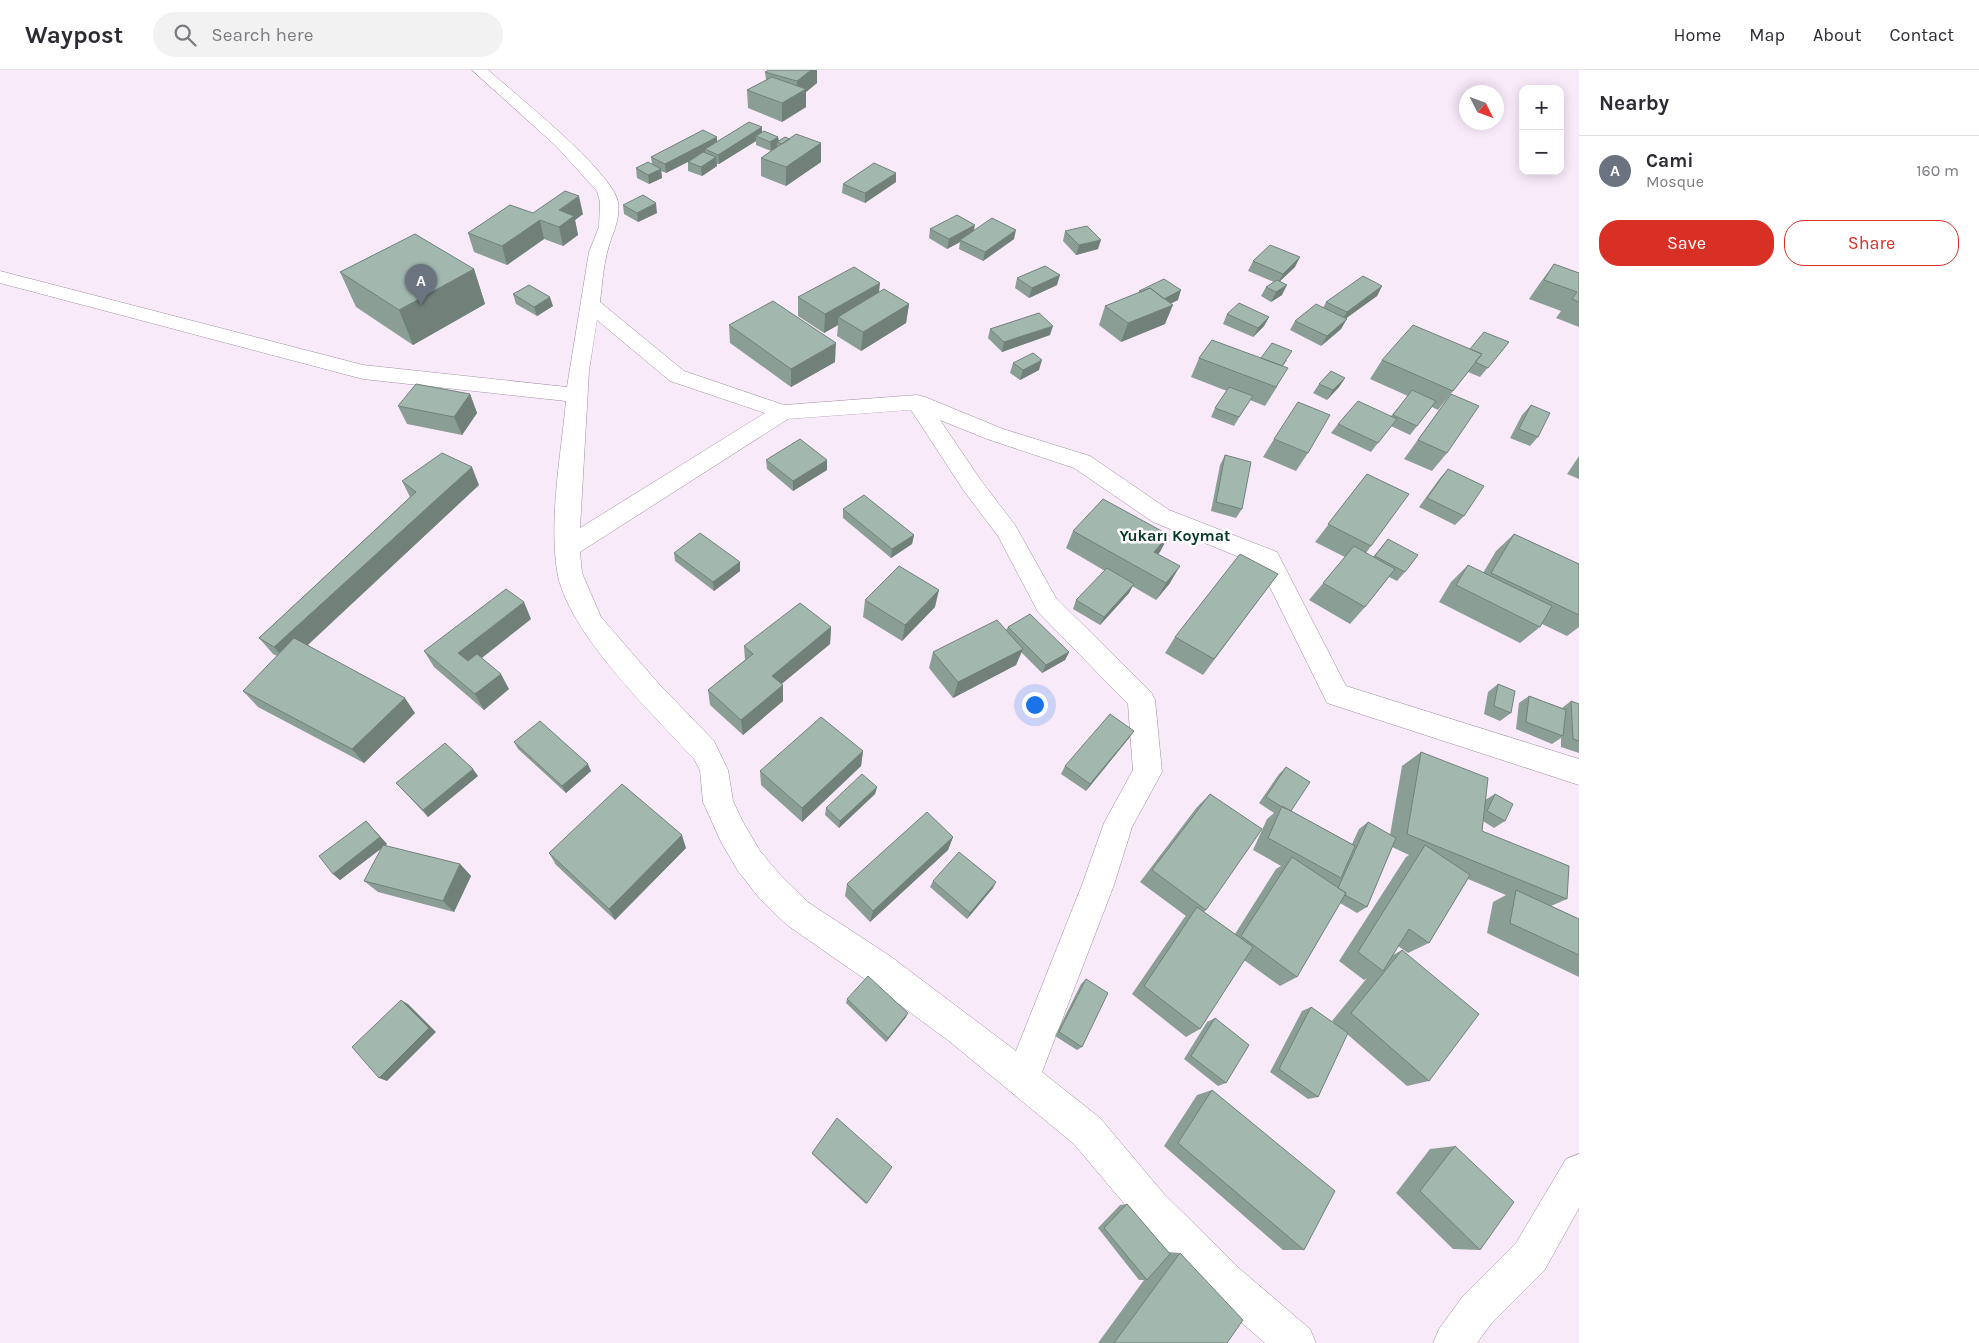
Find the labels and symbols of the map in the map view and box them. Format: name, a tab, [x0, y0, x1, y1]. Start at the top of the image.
north arrow	[1459, 85, 1504, 130]
pin: A	[405, 264, 437, 305]
district label: Yukarı Koymat	[1120, 526, 1230, 545]
your location	[1022, 692, 1048, 718]

